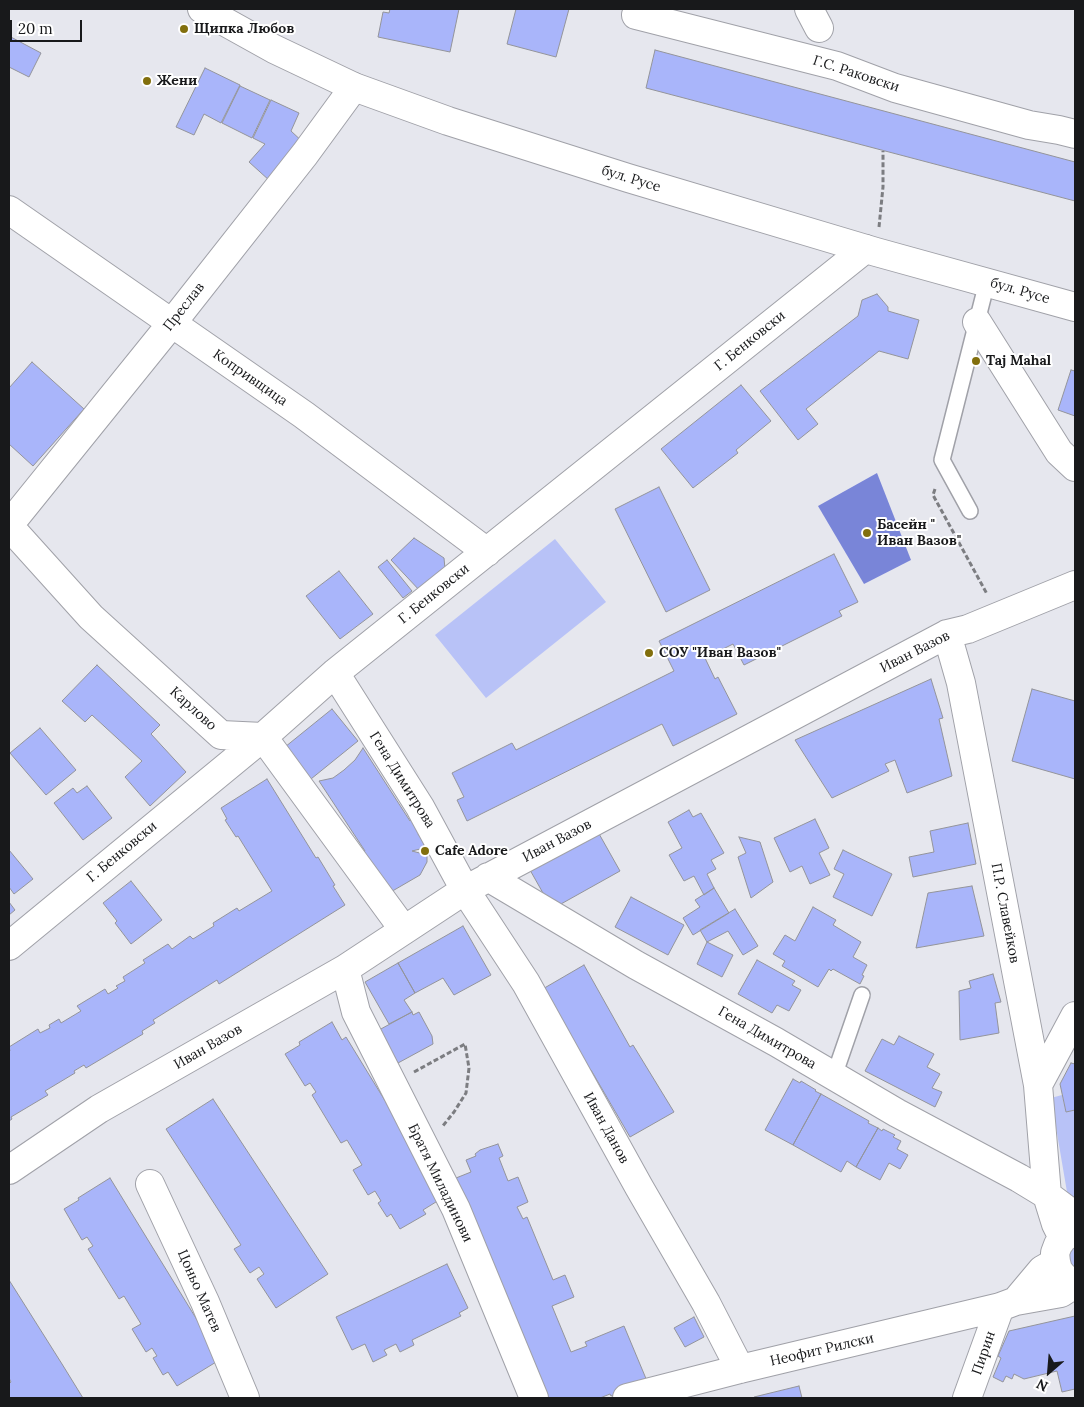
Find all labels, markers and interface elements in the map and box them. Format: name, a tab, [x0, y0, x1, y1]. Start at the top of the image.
scale bar	[12, 10, 85, 42]
text: 20 m	[18, 19, 53, 38]
place label: Щипка Любов	[194, 21, 294, 37]
marker: Щипка Любов	[178, 23, 190, 35]
street label: Г.С. Раковски	[811, 52, 901, 96]
place label: Жени	[157, 73, 197, 89]
marker: Жени	[141, 75, 153, 87]
street label: бул. Русе	[599, 162, 663, 196]
street label: бул. Русе	[988, 275, 1052, 307]
street label: Преслав	[160, 279, 208, 335]
street label: Г. Бенковски	[711, 307, 789, 375]
street label: Копривщица	[210, 346, 290, 410]
place label: Taj Mahal	[986, 353, 1051, 369]
marker: Taj Mahal	[970, 355, 982, 367]
place label: Басейн " Иван Вазов"	[877, 517, 961, 550]
marker: Басейн " Иван Вазов"	[861, 527, 873, 539]
street label: Г. Бенковски	[395, 560, 473, 628]
street label: Иван Вазов	[877, 627, 953, 677]
place label: СОУ "Иван Вазов"	[659, 645, 781, 661]
marker: СОУ "Иван Вазов"	[643, 647, 655, 659]
street label: Карлово	[166, 684, 220, 734]
street label: Гена Димитрова	[366, 729, 438, 831]
street label: Иван Вазов	[520, 816, 594, 866]
street label: Г. Бенковски	[83, 818, 161, 886]
place label: Cafe Adore	[435, 843, 508, 859]
marker: Cafe Adore	[419, 845, 431, 857]
street label: П.Р. Славейков	[987, 862, 1023, 964]
street label: Гена Димитрова	[715, 1003, 819, 1073]
street label: Иван Вазов	[171, 1021, 245, 1073]
street label: Иван Данов	[580, 1089, 632, 1167]
street label: Братя Миладинови	[404, 1121, 476, 1245]
street label: Цоньо Матев	[173, 1247, 225, 1335]
street label: Пирин	[969, 1329, 999, 1377]
street label: Неофит Рилски	[769, 1330, 875, 1370]
north arrow	[1024, 1347, 1074, 1397]
text: N	[1033, 1375, 1051, 1396]

